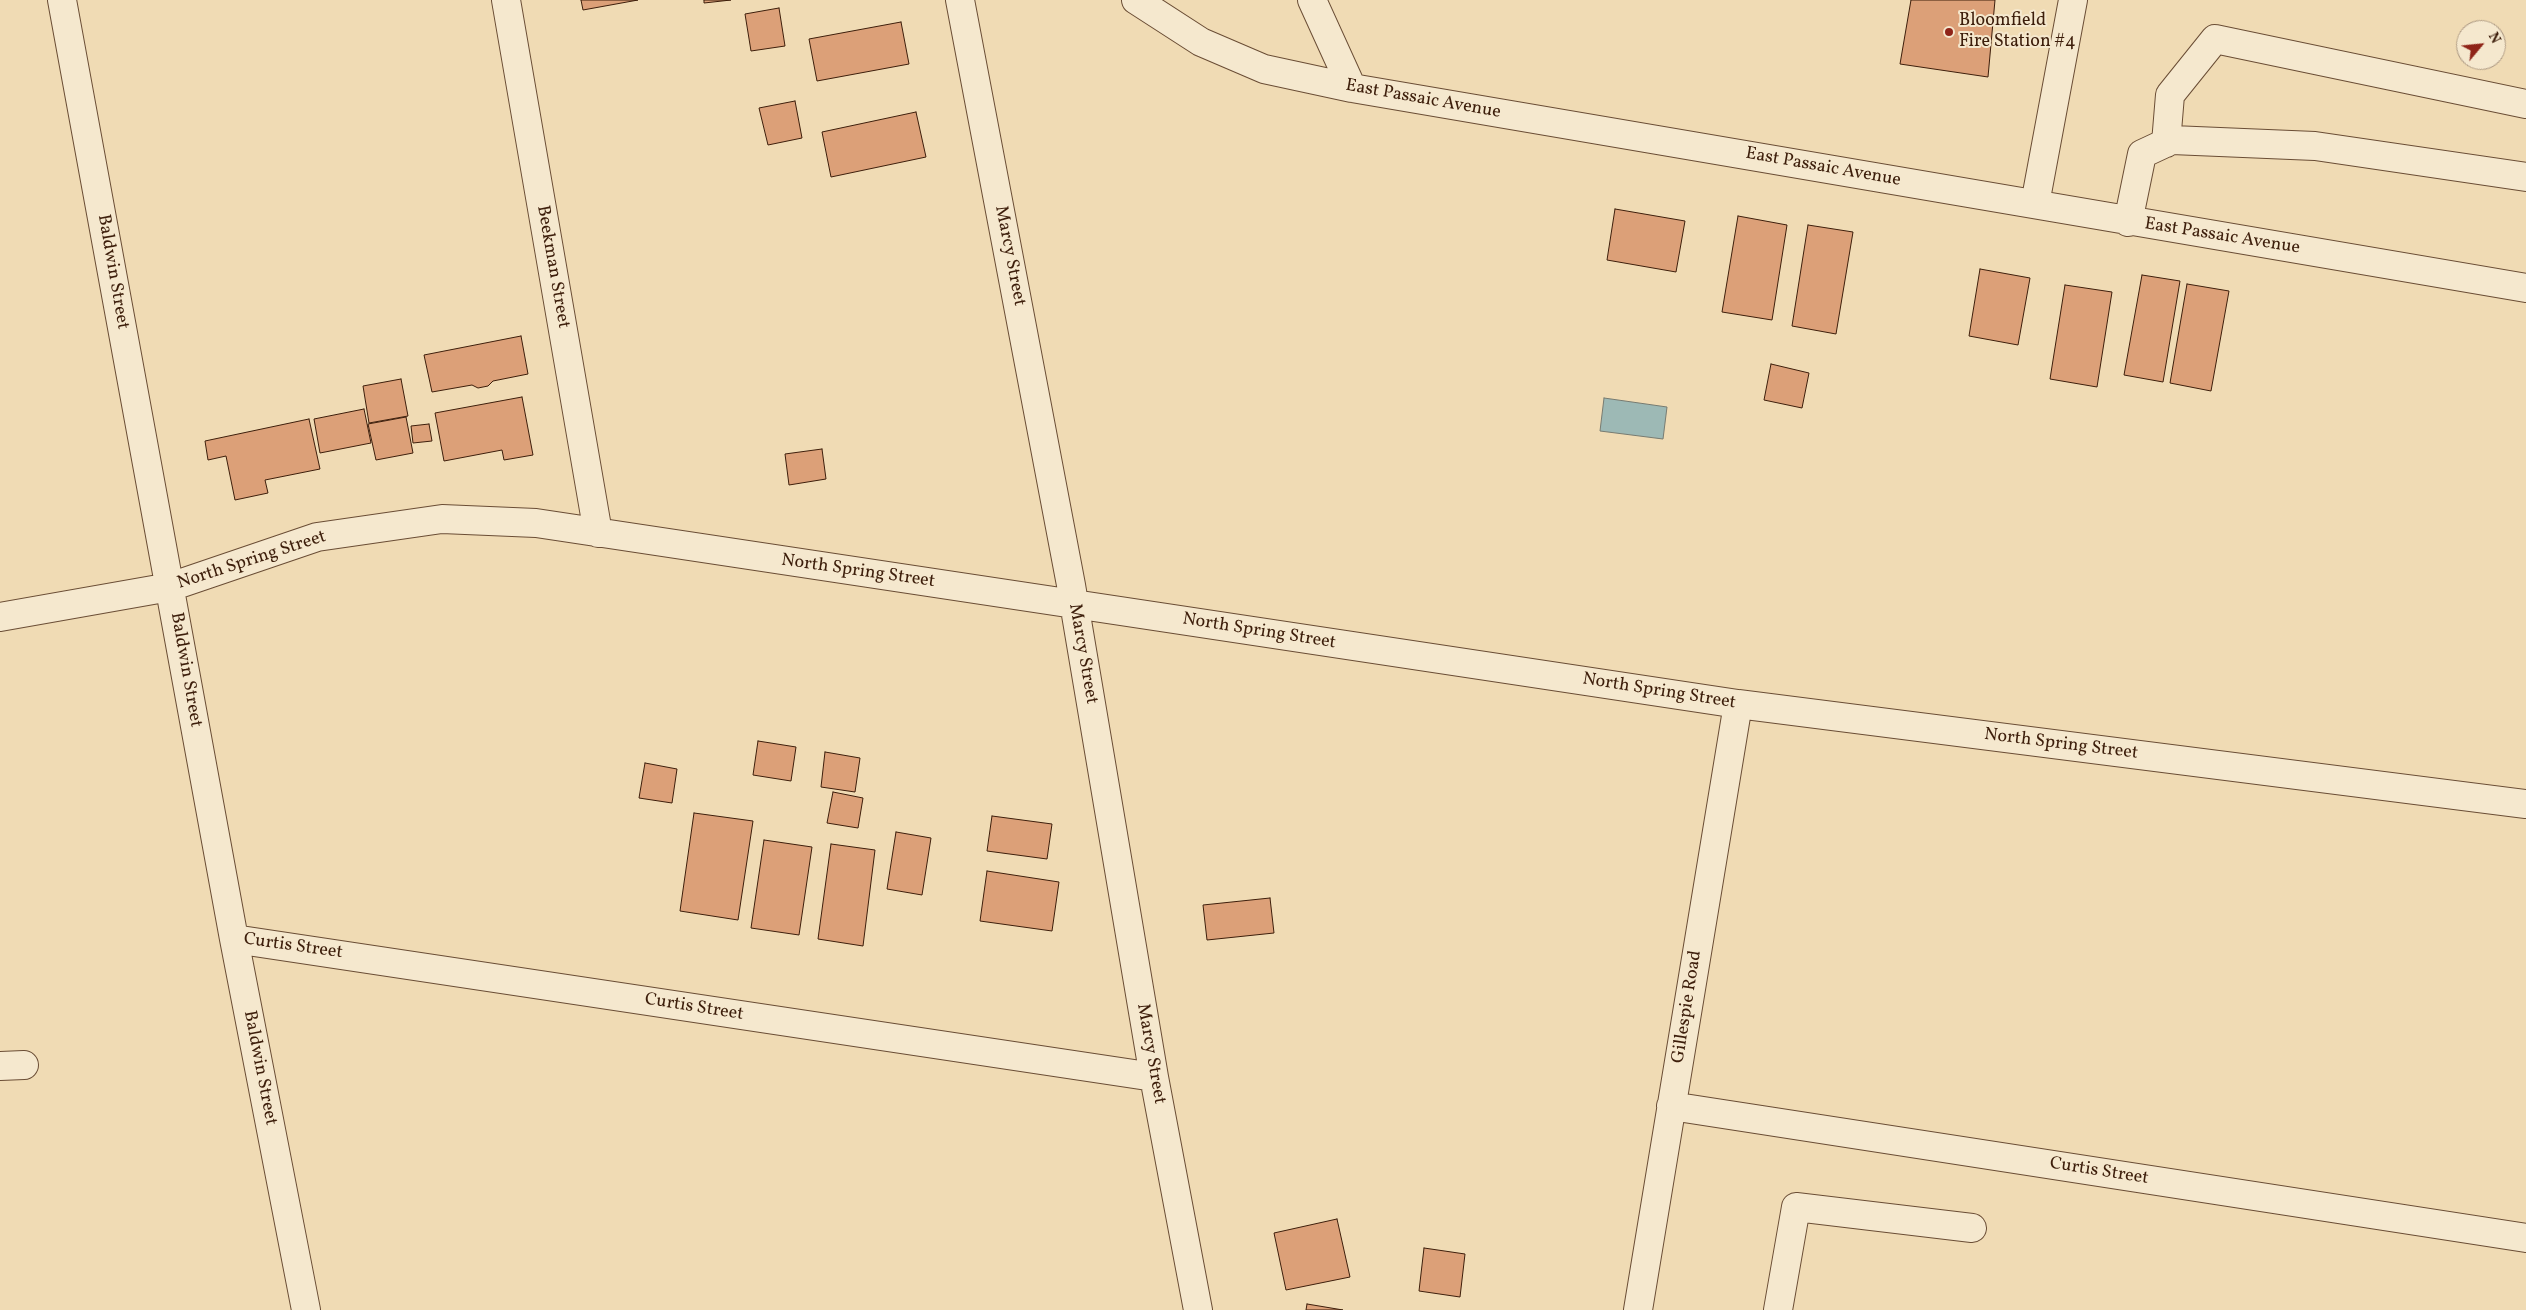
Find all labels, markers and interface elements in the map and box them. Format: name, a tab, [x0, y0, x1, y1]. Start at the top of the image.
place label: Bloomfield Fire Station #4	[1959, 11, 2076, 54]
north arrow	[2456, 20, 2506, 70]
marker: Bloomfield Fire Station #4	[1943, 26, 1955, 38]
text: N	[2483, 29, 2505, 47]
street label: East Passaic Avenue	[1344, 76, 1502, 124]
street label: East Passaic Avenue	[1744, 144, 1902, 192]
street label: Beekman Street	[531, 204, 573, 330]
street label: Marcy Street	[989, 204, 1029, 308]
street label: Baldwin Street	[91, 213, 133, 331]
street label: East Passaic Avenue	[2143, 214, 2301, 260]
street label: North Spring Street	[175, 527, 329, 595]
street label: North Spring Street	[780, 551, 936, 593]
street label: Marcy Street	[1063, 602, 1101, 706]
street label: North Spring Street	[1181, 609, 1337, 655]
street label: Baldwin Street	[164, 611, 206, 729]
street label: North Spring Street	[1581, 669, 1737, 715]
street label: North Spring Street	[1983, 725, 2139, 765]
street label: Curtis Street	[242, 929, 344, 965]
street label: Gillespie Road	[1668, 949, 1708, 1065]
street label: Curtis Street	[643, 990, 745, 1026]
street label: Marcy Street	[1131, 1002, 1169, 1106]
street label: Baldwin Street	[237, 1009, 281, 1127]
street label: Curtis Street	[2048, 1154, 2150, 1190]

